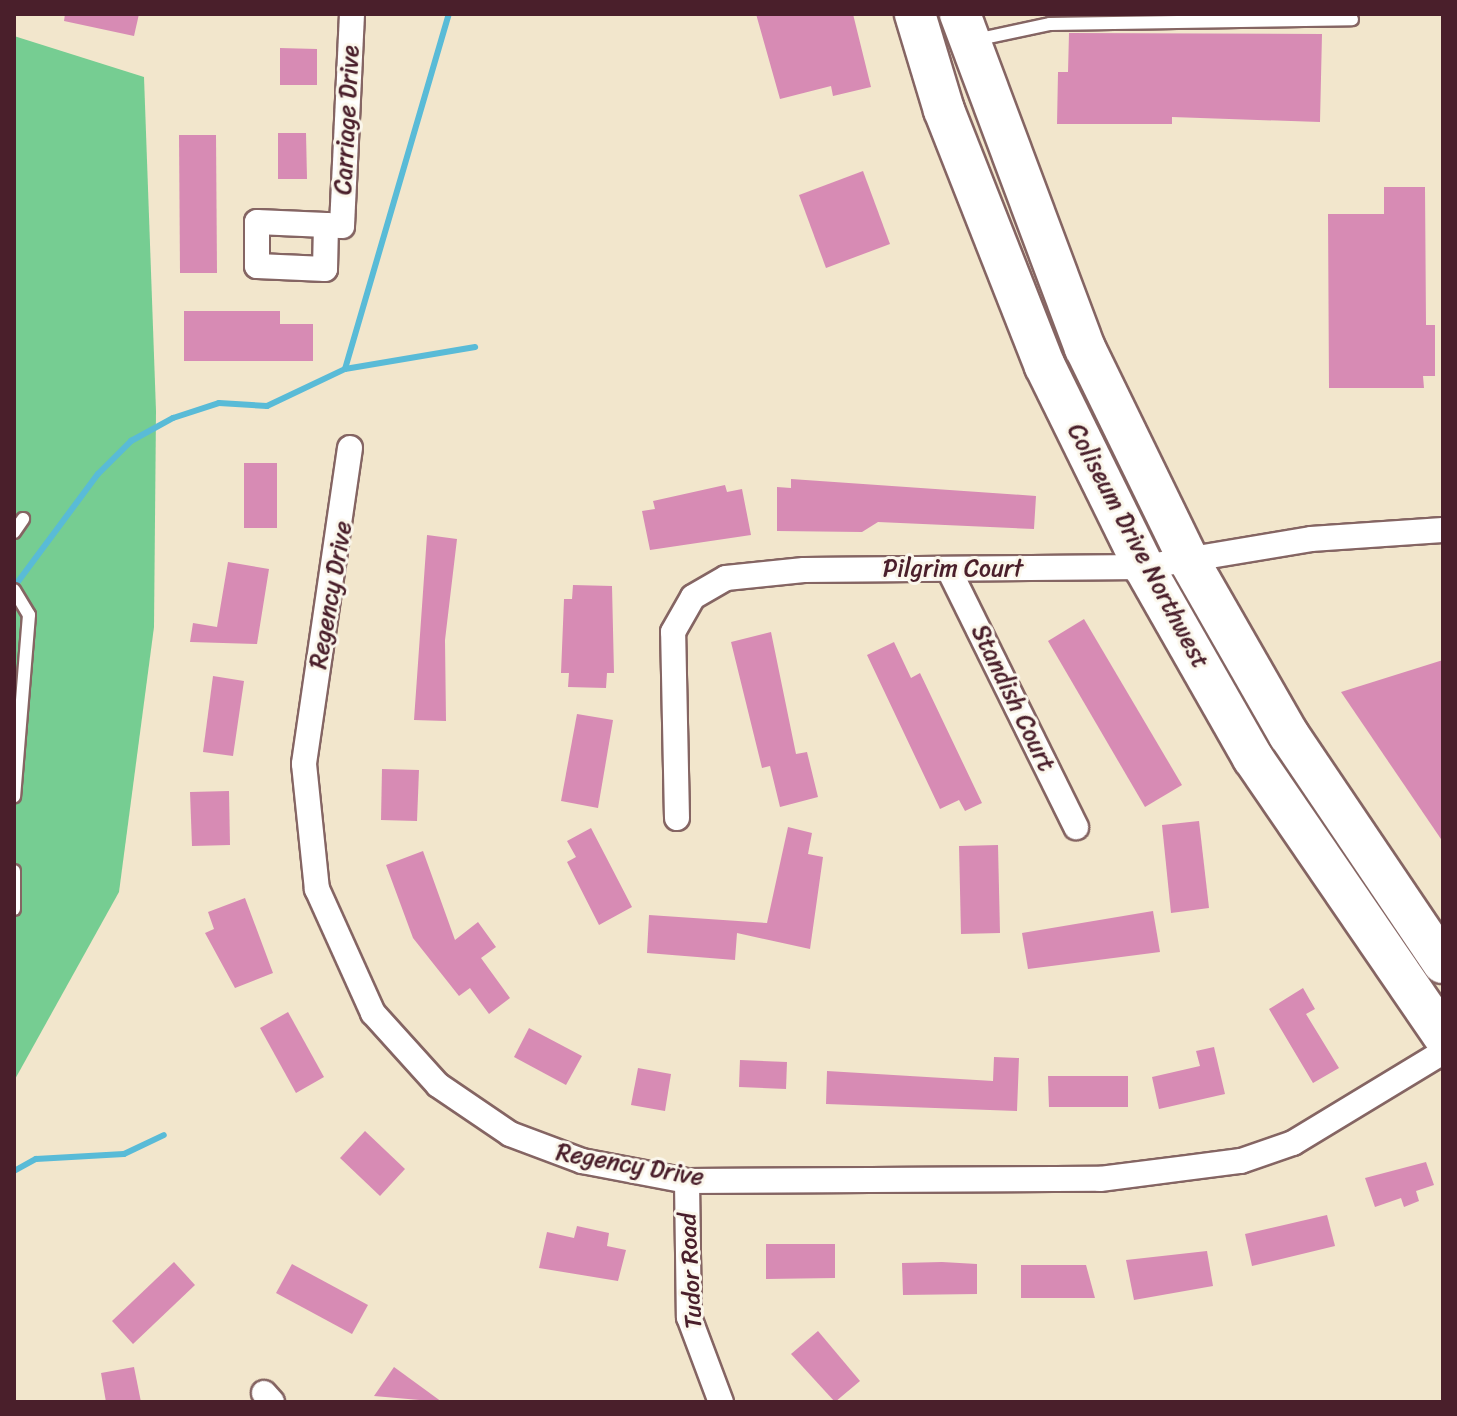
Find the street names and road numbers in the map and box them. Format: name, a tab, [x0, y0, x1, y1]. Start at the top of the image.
street label: Carriage Drive	[329, 44, 365, 196]
street label: Coliseum Drive Northwest	[1061, 419, 1215, 673]
street label: Regency Drive	[304, 519, 358, 671]
street label: Pilgrim Court	[882, 555, 1024, 583]
street label: Standish Court	[965, 620, 1061, 776]
street label: Regency Drive	[554, 1138, 706, 1192]
street label: Tudor Road	[674, 1212, 708, 1330]

